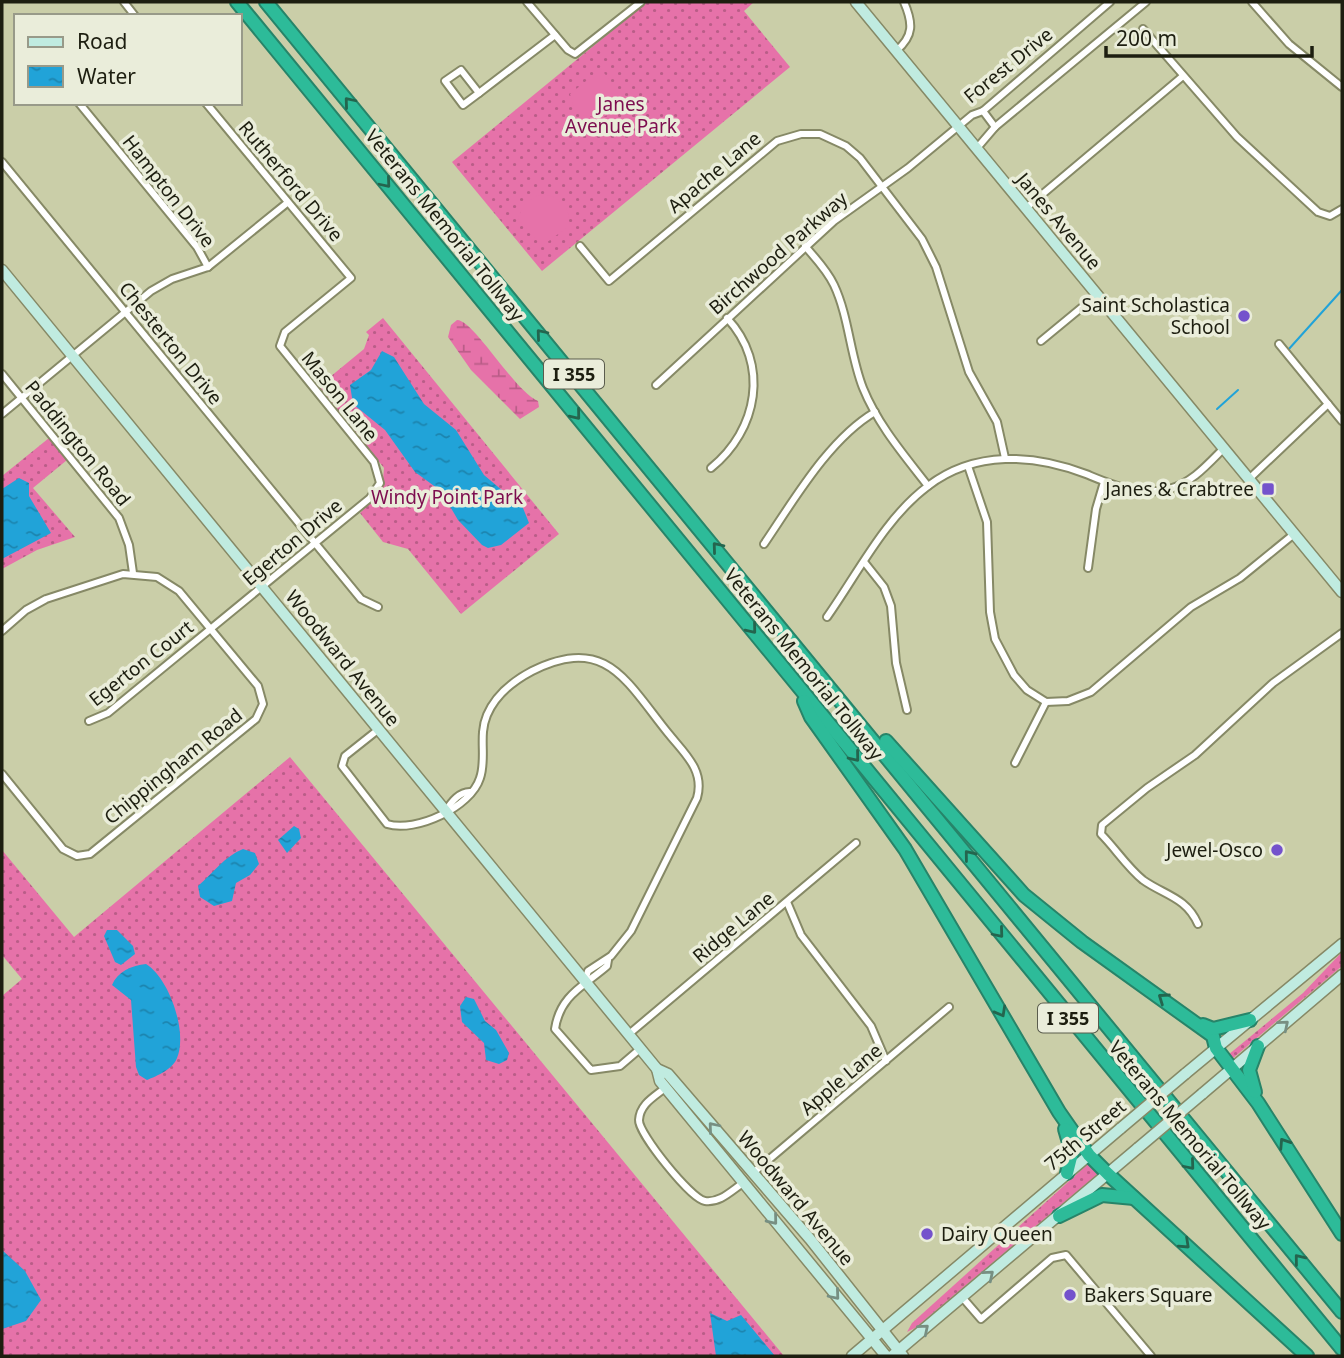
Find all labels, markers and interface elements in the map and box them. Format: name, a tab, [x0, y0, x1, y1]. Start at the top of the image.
legend	[14, 14, 242, 105]
scale bar	[1106, 14, 1312, 58]
street label: Forest Drive	[958, 21, 1058, 109]
text: 200 m	[1116, 24, 1177, 52]
text: Road	[77, 27, 127, 55]
text: Water	[77, 62, 136, 90]
park label: Janes Avenue Park	[565, 91, 677, 139]
one-way arrow	[345, 97, 357, 110]
street label: Rutherford Drive	[233, 115, 349, 247]
street label: Veterans Memorial Tollway	[360, 124, 531, 326]
street label: Apache Lane	[662, 125, 766, 219]
street label: Hampton Drive	[117, 129, 221, 253]
street label: Janes Avenue	[1009, 166, 1107, 275]
one-way arrow	[378, 176, 391, 188]
street label: Birchwood Parkway	[703, 185, 853, 320]
street label: Chesterton Drive	[113, 276, 229, 410]
place label: Saint Scholastica School	[1081, 292, 1230, 340]
marker: Saint Scholastica School	[1236, 308, 1252, 324]
one-way arrow	[537, 329, 549, 342]
street label: Mason Lane	[296, 346, 384, 446]
road number: I 355	[544, 360, 604, 388]
street label: Paddington Road	[19, 375, 137, 511]
one-way arrow	[568, 408, 581, 420]
place label: Janes & Crabtree	[1103, 476, 1254, 502]
marker: Janes & Crabtree	[1260, 481, 1276, 497]
park label: Windy Point Park	[371, 484, 523, 510]
street label: Egerton Drive	[237, 493, 347, 591]
one-way arrow	[713, 543, 725, 556]
street label: Veterans Memorial Tollway	[719, 563, 890, 765]
street label: Woodward Avenue	[280, 584, 406, 732]
street label: Egerton Court	[83, 614, 199, 712]
one-way arrow	[743, 622, 756, 634]
street label: Chippingham Road	[98, 702, 248, 830]
one-way arrow	[847, 748, 859, 761]
place label: Jewel-Osco	[1164, 837, 1263, 863]
marker: Jewel-Osco	[1269, 842, 1285, 858]
one-way arrow	[965, 851, 977, 864]
street label: Ridge Lane	[687, 885, 779, 969]
one-way arrow	[990, 926, 1003, 938]
one-way arrow	[1158, 994, 1171, 1006]
road number: I 355	[1038, 1003, 1098, 1032]
one-way arrow	[993, 1005, 1006, 1018]
one-way arrow	[1275, 1021, 1288, 1033]
street label: Veterans Memorial Tollway	[1103, 1035, 1277, 1235]
street label: Apple Lane	[795, 1037, 887, 1121]
street label: 75th Street	[1039, 1093, 1131, 1177]
one-way arrow	[709, 1122, 721, 1135]
street label: Woodward Avenue	[732, 1125, 860, 1271]
one-way arrow	[1279, 1137, 1292, 1150]
one-way arrow	[1182, 1158, 1195, 1170]
one-way arrow	[765, 1212, 777, 1225]
place label: Dairy Queen	[941, 1221, 1053, 1247]
marker: Dairy Queen	[919, 1226, 935, 1242]
one-way arrow	[1177, 1236, 1190, 1248]
one-way arrow	[1295, 1255, 1307, 1268]
one-way arrow	[981, 1270, 994, 1283]
place label: Bakers Square	[1084, 1282, 1212, 1308]
one-way arrow	[827, 1287, 839, 1300]
marker: Bakers Square	[1062, 1287, 1078, 1303]
one-way arrow	[917, 1325, 929, 1338]

